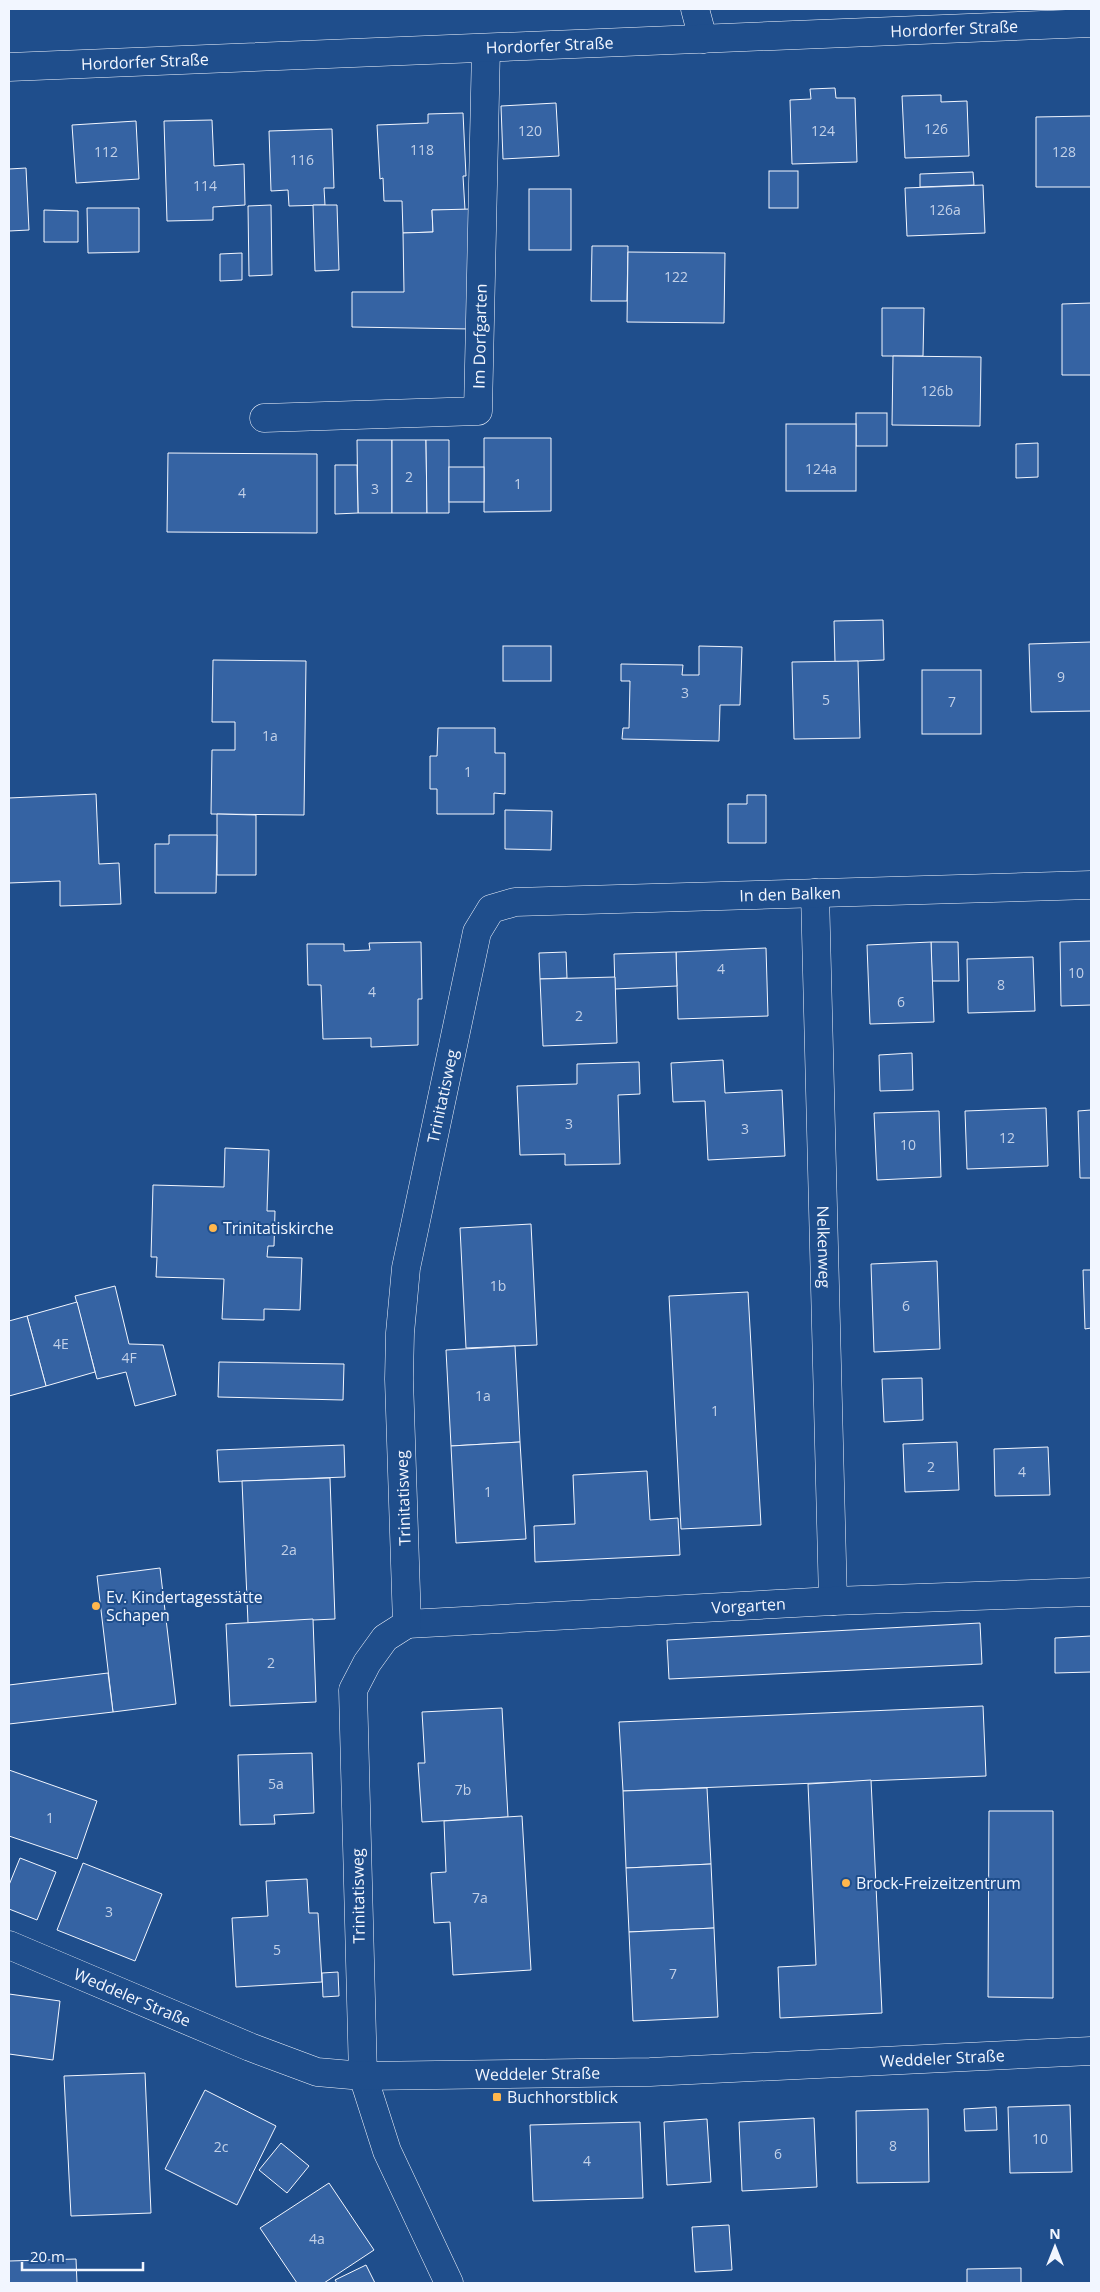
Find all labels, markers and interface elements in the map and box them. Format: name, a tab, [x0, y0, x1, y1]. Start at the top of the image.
street label: Hordorfer Straße	[890, 15, 1019, 42]
street label: Hordorfer Straße	[485, 31, 614, 59]
street label: Hordorfer Straße	[81, 48, 209, 75]
house number: 126	[924, 119, 948, 138]
house number: 120	[518, 121, 542, 140]
house number: 124	[811, 121, 835, 140]
house number: 118	[410, 140, 434, 159]
house number: 112	[94, 142, 118, 161]
house number: 128	[1052, 142, 1076, 161]
house number: 116	[290, 150, 314, 169]
house number: 114	[193, 176, 217, 195]
house number: 126a	[929, 200, 961, 219]
house number: 122	[664, 267, 688, 286]
street label: Im Dorfgarten	[467, 283, 492, 389]
house number: 126b	[921, 381, 953, 400]
house number: 124a	[805, 459, 837, 478]
house number: 2	[405, 467, 413, 486]
house number: 1	[514, 474, 522, 493]
house number: 3	[371, 479, 379, 498]
house number: 4	[238, 483, 246, 502]
house number: 9	[1057, 667, 1065, 686]
house number: 3	[681, 683, 689, 702]
house number: 5	[822, 690, 830, 709]
house number: 7	[948, 692, 956, 711]
house number: 1a	[262, 726, 278, 745]
house number: 1	[464, 762, 472, 781]
street label: In den Balken	[739, 881, 841, 906]
house number: 4	[717, 959, 725, 978]
house number: 10	[1068, 963, 1084, 982]
house number: 8	[997, 975, 1005, 994]
house number: 4	[368, 982, 376, 1001]
house number: 6	[897, 992, 905, 1011]
house number: 2	[575, 1006, 583, 1025]
street label: Trinitatisweg	[422, 1047, 463, 1145]
house number: 3	[565, 1114, 573, 1133]
house number: 3	[741, 1119, 749, 1138]
house number: 12	[999, 1128, 1015, 1147]
house number: 10	[900, 1135, 916, 1154]
street label: Nelkenweg	[812, 1205, 836, 1289]
place label: Trinitatiskirche	[223, 1217, 334, 1239]
marker: Trinitatiskirche	[207, 1222, 219, 1234]
house number: 1b	[490, 1276, 506, 1295]
house number: 6	[902, 1296, 910, 1315]
house number: 4E	[53, 1334, 69, 1353]
house number: 4F	[121, 1348, 137, 1367]
house number: 1a	[475, 1386, 491, 1405]
house number: 1	[711, 1401, 719, 1420]
street label: Trinitatisweg	[390, 1450, 416, 1546]
house number: 2	[927, 1457, 935, 1476]
house number: 4	[1018, 1462, 1026, 1481]
house number: 1	[484, 1482, 492, 1501]
house number: 2a	[281, 1540, 297, 1559]
place label: Ev. Kindertagesstätte Schapen	[106, 1586, 263, 1626]
street label: Vorgarten	[711, 1593, 786, 1619]
marker: Ev. Kindertagesstätte Schapen	[90, 1600, 102, 1612]
house number: 2	[267, 1653, 275, 1672]
house number: 5a	[268, 1774, 284, 1793]
house number: 7b	[455, 1780, 471, 1799]
house number: 1	[46, 1808, 54, 1827]
street label: Trinitatisweg	[346, 1848, 370, 1944]
place label: Brock-Freizeitzentrum	[856, 1872, 1021, 1894]
marker: Brock-Freizeitzentrum	[840, 1877, 852, 1889]
house number: 7a	[472, 1888, 488, 1907]
house number: 3	[105, 1902, 113, 1921]
house number: 5	[273, 1940, 281, 1959]
street label: Weddeler Straße	[71, 1963, 194, 2032]
house number: 7	[669, 1964, 677, 1983]
street label: Weddeler Straße	[879, 2044, 1005, 2072]
street label: Weddeler Straße	[475, 2062, 600, 2085]
place label: Buchhorstblick	[507, 2086, 618, 2108]
marker: Buchhorstblick	[491, 2091, 503, 2103]
house number: 10	[1032, 2129, 1048, 2148]
house number: 8	[889, 2136, 897, 2155]
house number: 2c	[214, 2137, 229, 2156]
house number: 6	[774, 2144, 782, 2163]
house number: 4	[583, 2151, 591, 2170]
north arrow	[1030, 2222, 1080, 2272]
text: N	[1049, 2224, 1061, 2243]
house number: 4a	[309, 2229, 325, 2248]
scale bar	[22, 2240, 144, 2272]
text: 20 m	[30, 2246, 65, 2266]

